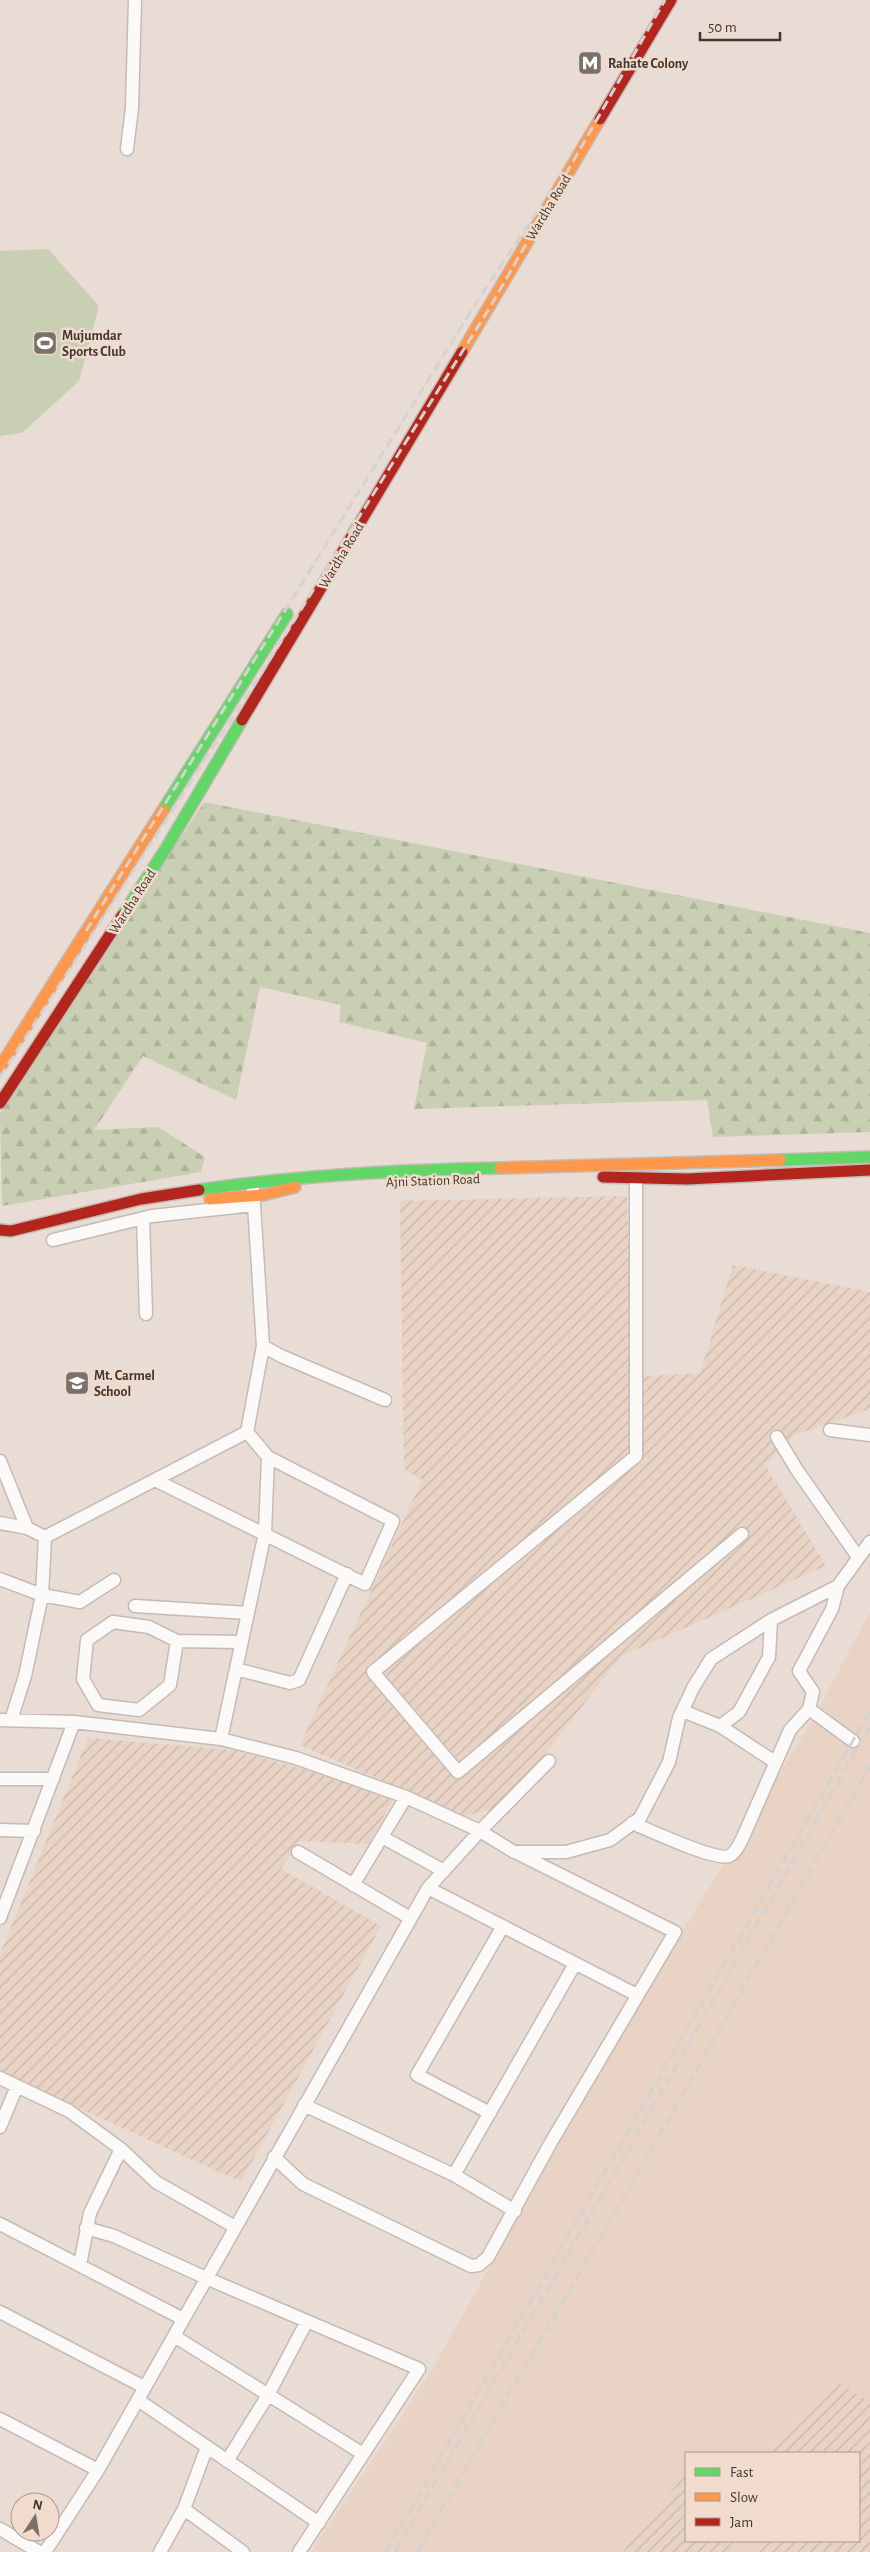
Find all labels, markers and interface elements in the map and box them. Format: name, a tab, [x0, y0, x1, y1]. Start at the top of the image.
scale bar	[700, 10, 780, 42]
text: 50 m	[708, 20, 737, 35]
metro station icon: Rahate Colony	[577, 50, 603, 76]
place label: Rahate Colony	[608, 57, 689, 71]
street label: Wardha Road	[524, 172, 574, 243]
place label: Mujumdar Sports Club	[62, 329, 126, 359]
sports icon: Mujumdar Sports Club	[32, 330, 58, 356]
street label: Wardha Road	[317, 520, 367, 591]
street label: Wardha Road	[107, 867, 159, 936]
street label: Ajni Station Road	[386, 1172, 480, 1190]
place label: Mt. Carmel School	[94, 1369, 155, 1399]
school or university icon: Mt. Carmel School	[64, 1370, 90, 1396]
legend	[685, 2452, 860, 2542]
text: Fast	[730, 2465, 754, 2480]
text: Slow	[730, 2490, 758, 2505]
north arrow	[10, 2492, 60, 2542]
text: N	[31, 2497, 44, 2513]
text: Jam	[730, 2515, 753, 2530]

